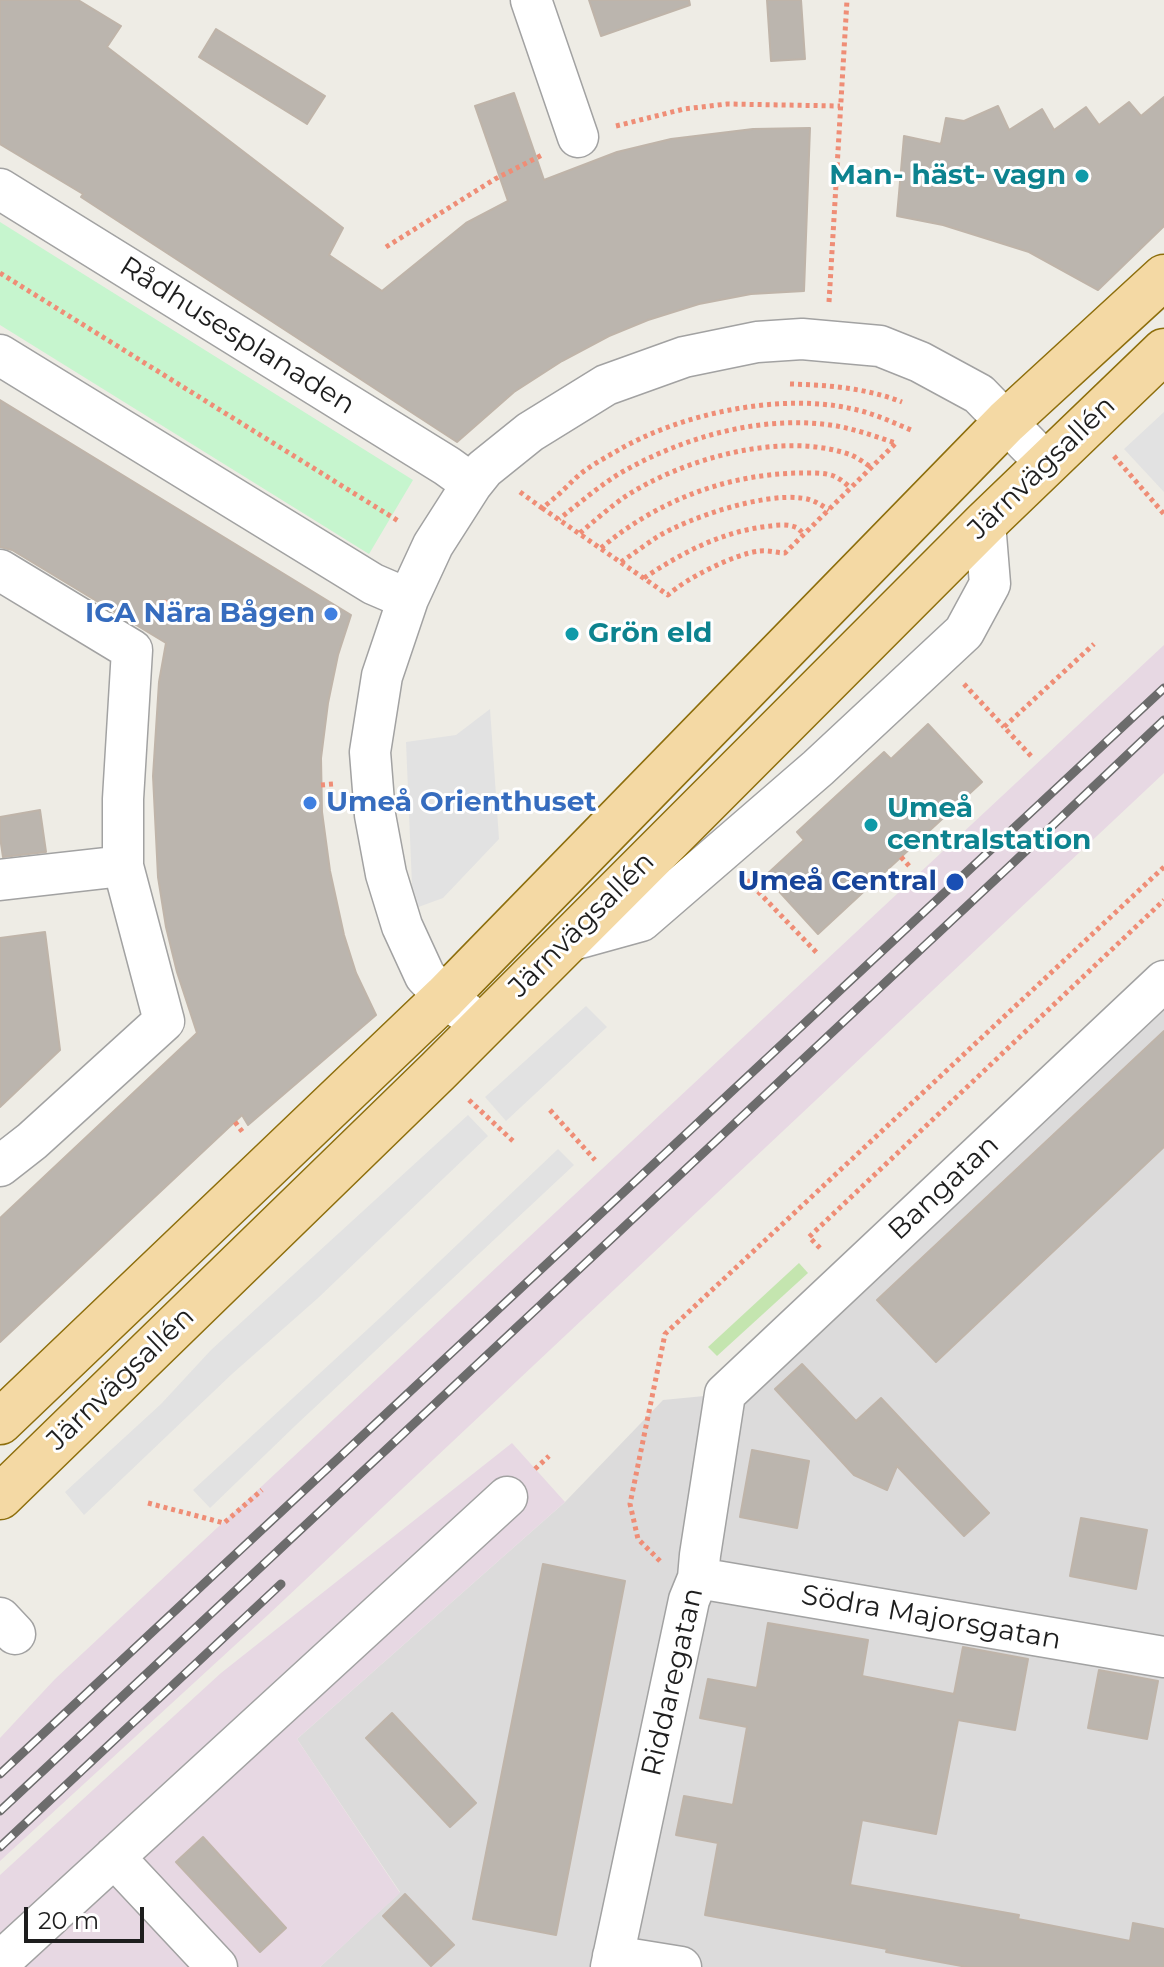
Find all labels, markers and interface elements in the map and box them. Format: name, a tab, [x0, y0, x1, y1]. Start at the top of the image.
place label: Man- häst- vagn	[829, 159, 1066, 193]
marker: Man- häst- vagn	[1073, 167, 1091, 185]
street label: Rådhusesplanaden	[113, 250, 361, 422]
street label: Järnvägsallén	[961, 389, 1123, 547]
place label: ICA Nära Bågen	[85, 597, 315, 631]
marker: ICA Nära Bågen	[322, 605, 340, 623]
place label: Grön eld	[588, 617, 712, 651]
marker: Grön eld	[563, 625, 581, 643]
place label: Umeå Orienthuset	[326, 786, 597, 820]
place label: Umeå centralstation	[887, 792, 1091, 858]
marker: Umeå Orienthuset	[301, 794, 319, 812]
marker: Umeå centralstation	[862, 816, 880, 834]
street label: Järnvägsallén	[502, 845, 662, 1005]
place label: Umeå Central	[737, 865, 937, 899]
marker: Umeå Central	[944, 871, 966, 893]
street label: Bangatan	[882, 1128, 1006, 1248]
street label: Järnvägsallén	[40, 1300, 202, 1458]
street label: Södra Majorsgatan	[799, 1579, 1063, 1657]
street label: Riddaregatan	[635, 1585, 711, 1779]
scale bar	[28, 1891, 148, 1941]
text: 20 m	[38, 1906, 99, 1935]

